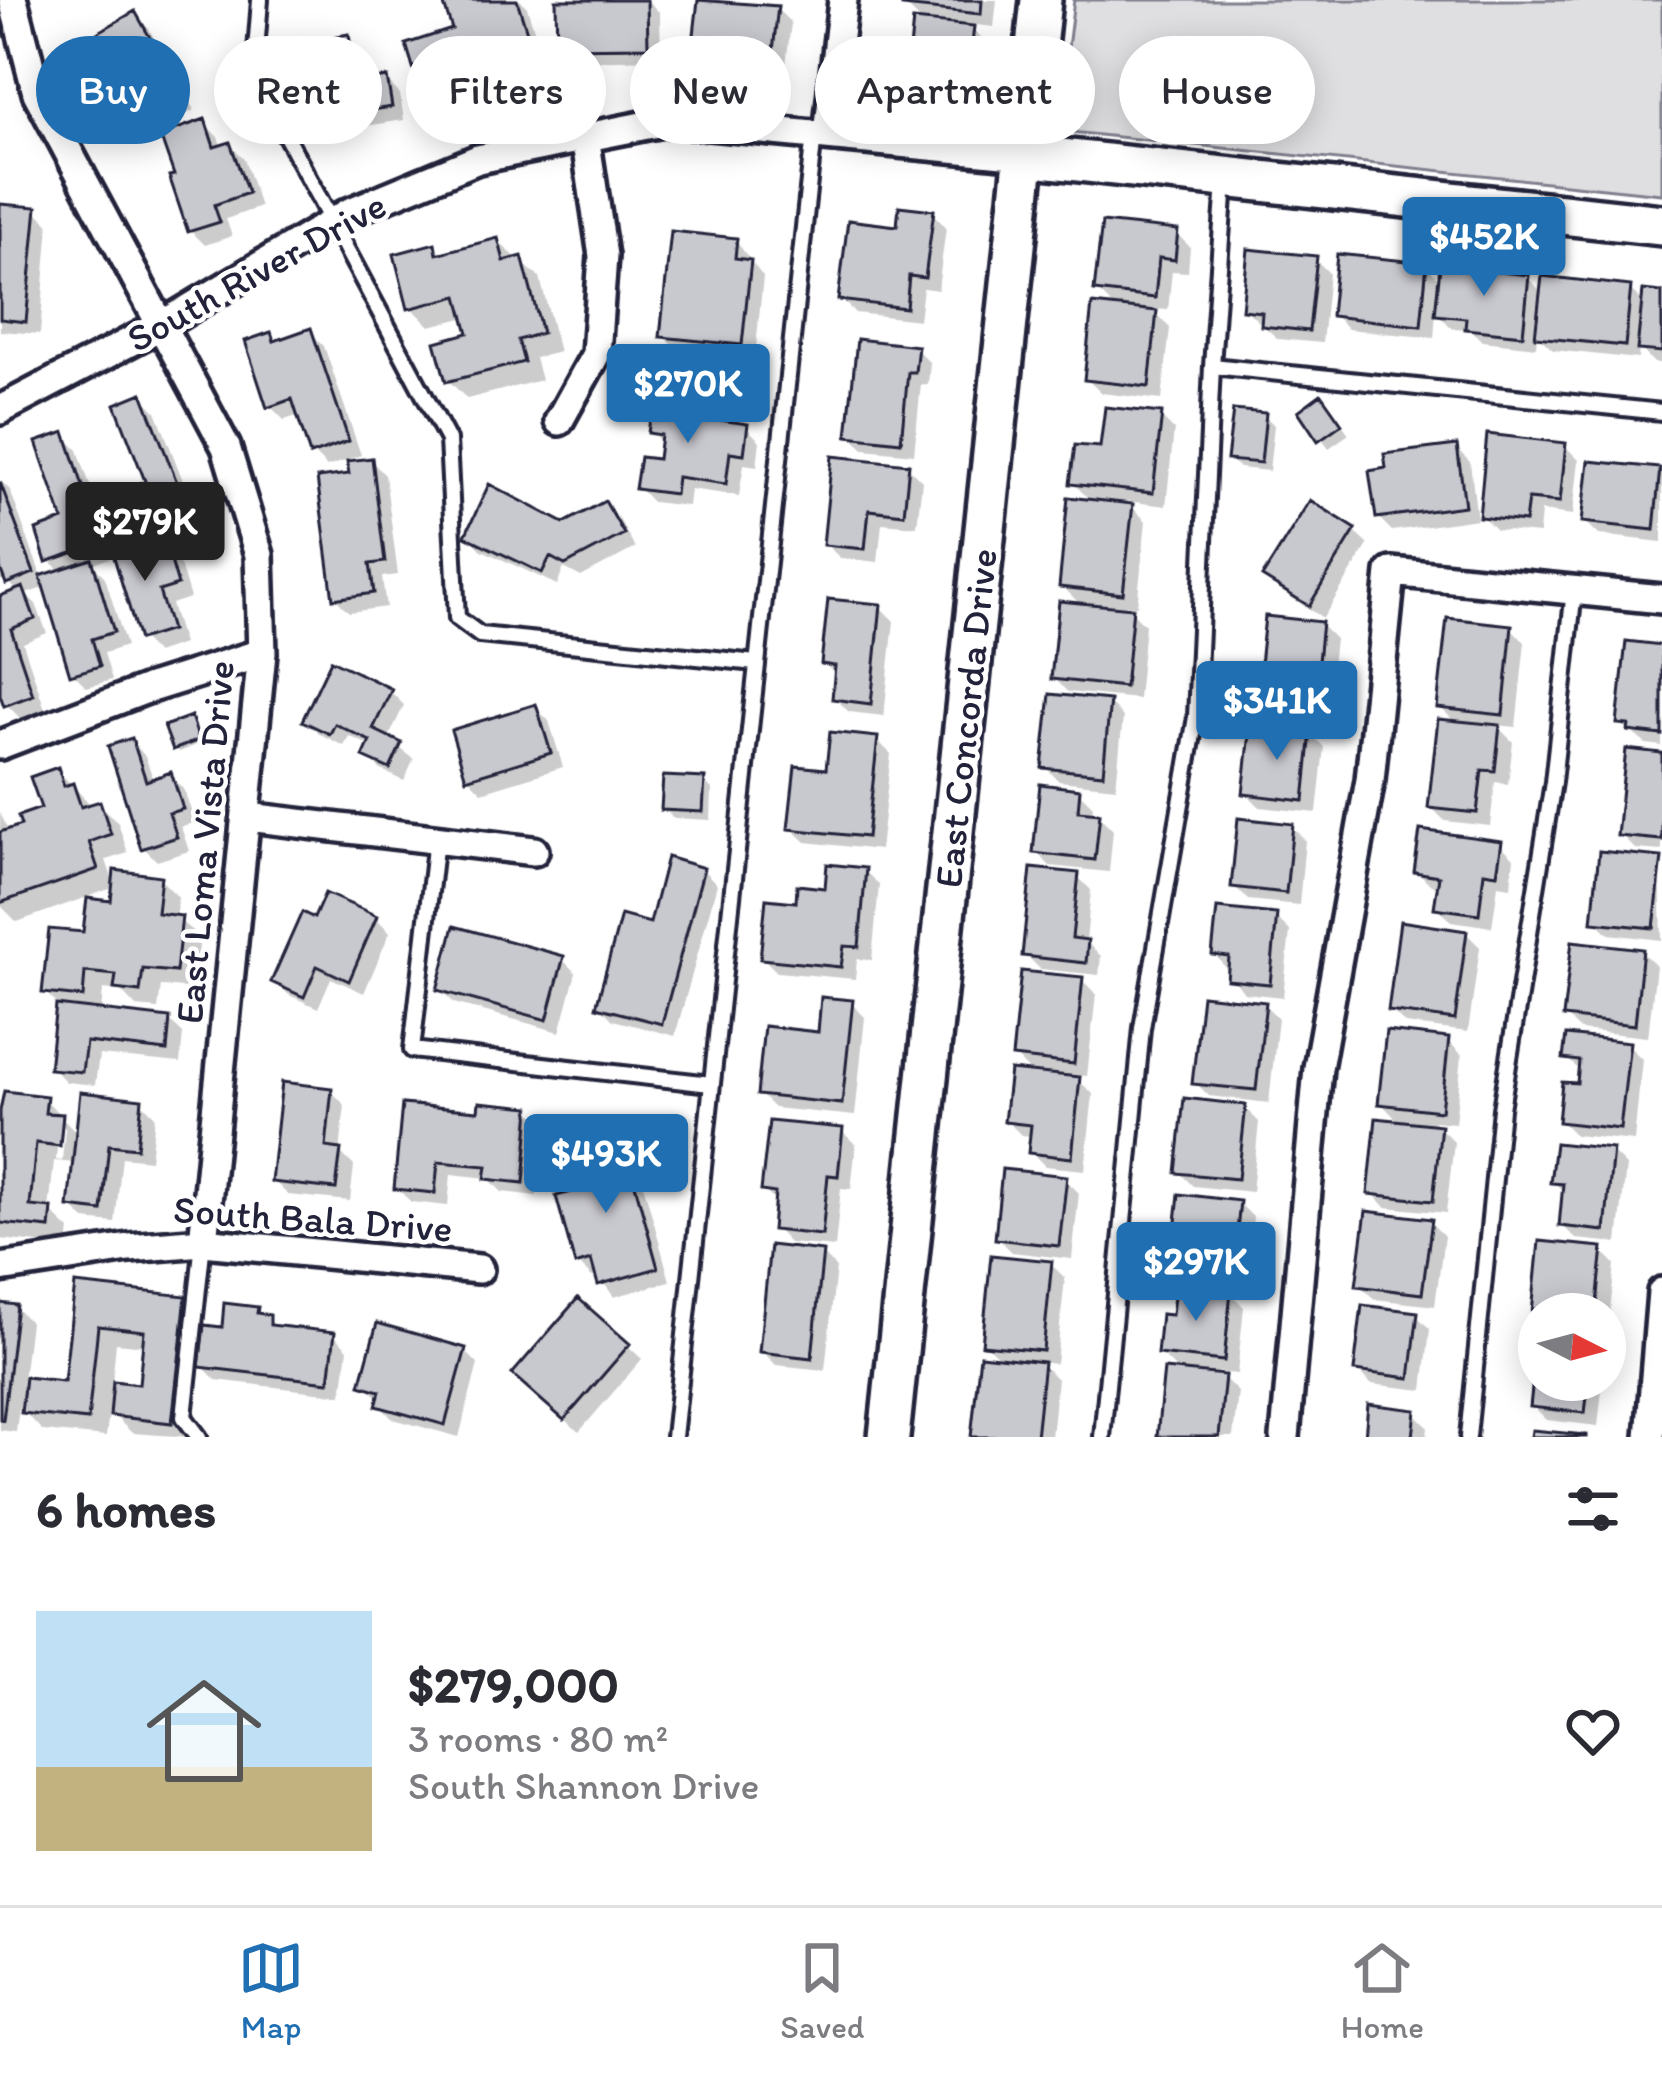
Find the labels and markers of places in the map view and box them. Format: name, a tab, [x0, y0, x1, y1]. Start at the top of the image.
pin: $452K	[1400, 197, 1568, 299]
pin: $270K	[604, 344, 772, 446]
pin: $279K	[61, 482, 229, 584]
pin: $341K	[1193, 661, 1361, 763]
pin: $493K	[522, 1114, 690, 1216]
pin: $297K	[1112, 1222, 1280, 1324]

